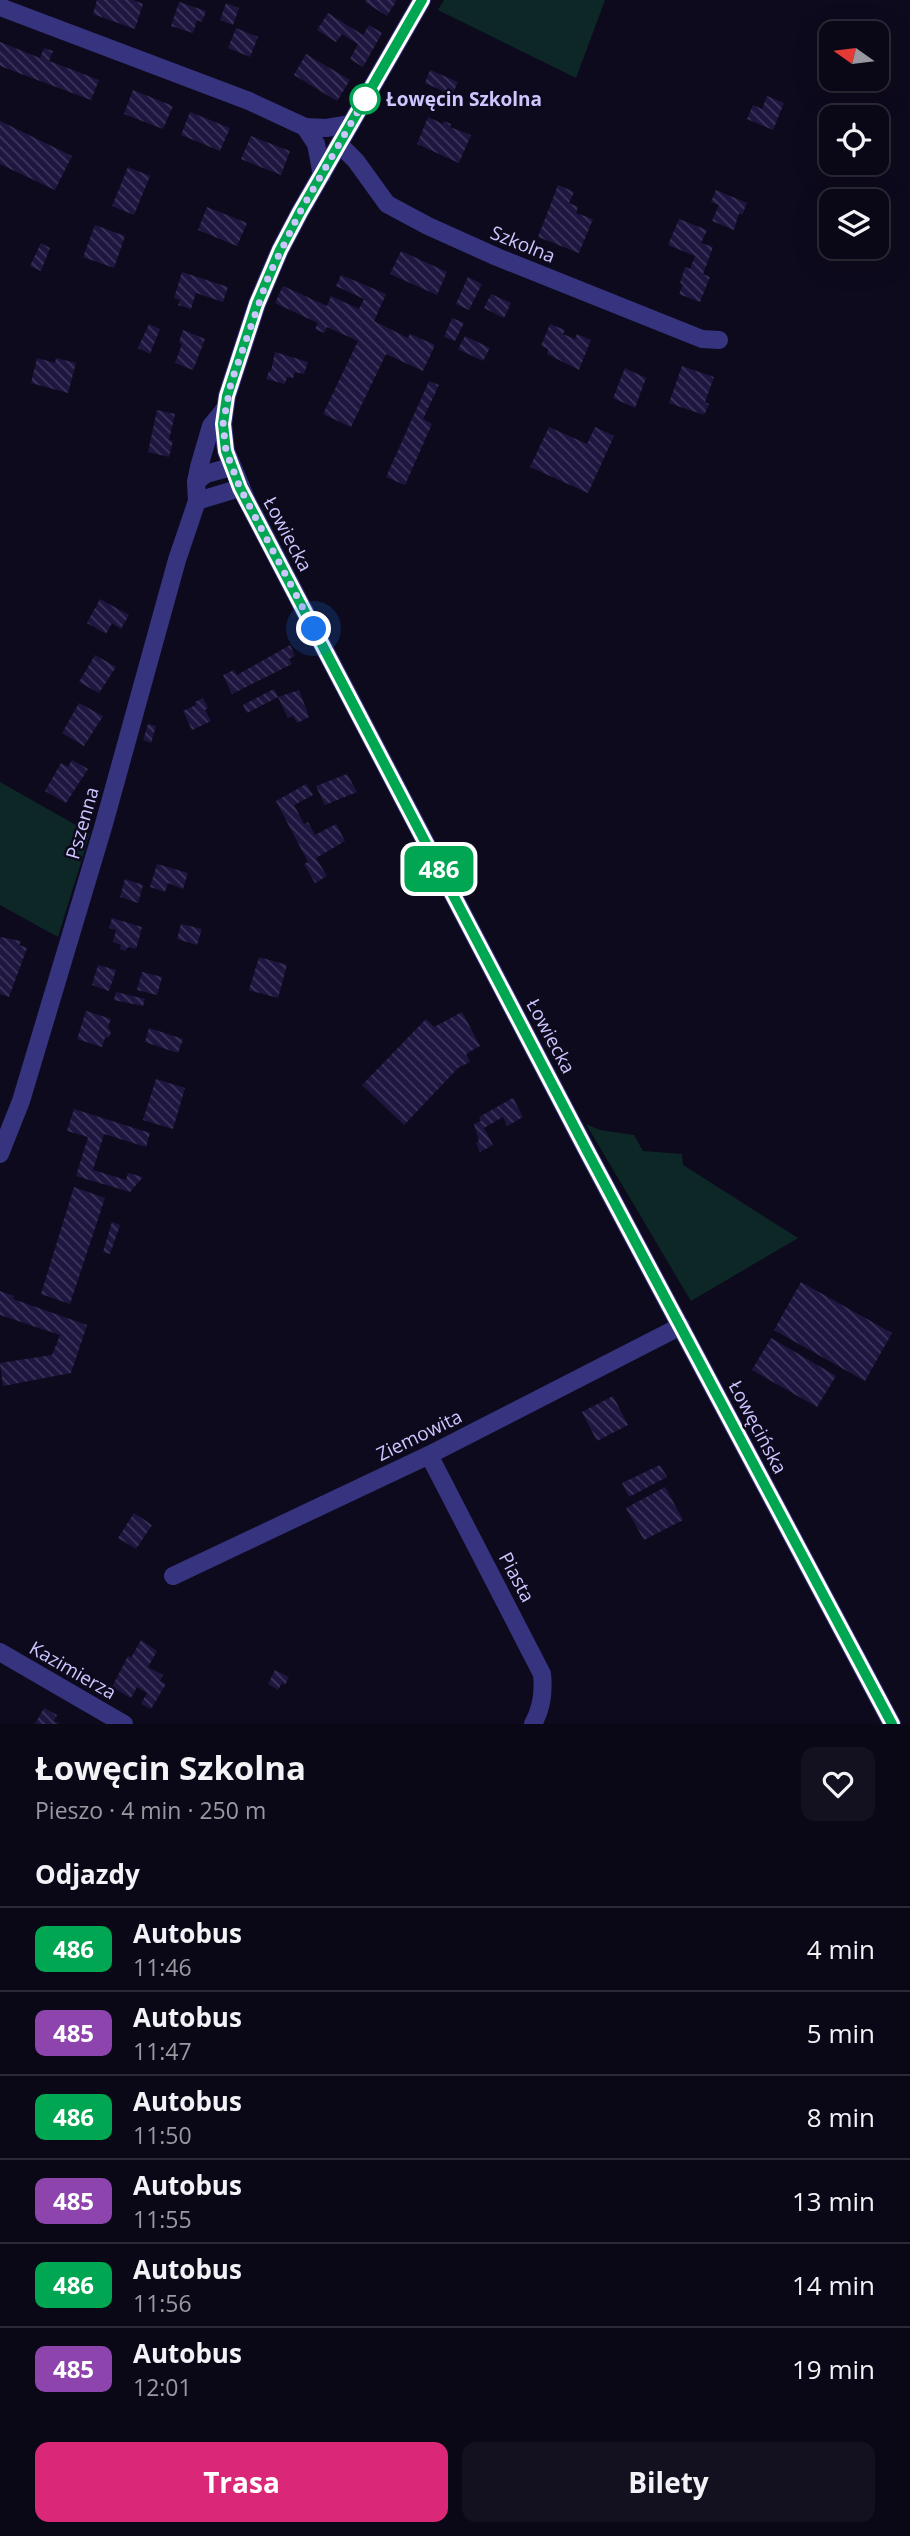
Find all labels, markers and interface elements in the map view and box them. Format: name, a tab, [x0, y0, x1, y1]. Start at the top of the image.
north arrow	[819, 21, 889, 91]
map controls	[819, 21, 889, 259]
marker: Łowęcin Szkolna	[350, 84, 380, 114]
place label: Łowęcin Szkolna	[386, 86, 542, 112]
button: locate	[819, 105, 889, 175]
button: layers	[819, 189, 889, 259]
street label: Szkolna	[487, 219, 559, 269]
street label: Łowiecka	[257, 492, 319, 576]
your location	[296, 611, 331, 646]
street label: Pszenna	[59, 784, 105, 862]
line badge: 486	[399, 846, 479, 892]
text: 486	[418, 852, 460, 885]
street label: Łowiecka	[520, 994, 582, 1078]
street label: Łowęcińska	[723, 1376, 793, 1478]
street label: Ziemowita	[372, 1403, 466, 1467]
street label: Piasta	[493, 1547, 541, 1607]
street label: Kazimierza	[25, 1635, 121, 1705]
text: Łowęcin Szkolna	[35, 1745, 306, 1790]
button: heart	[801, 1747, 875, 1821]
text: Pieszo · 4 min · 250 m	[35, 1794, 266, 1826]
text: Odjazdy	[35, 1856, 140, 1892]
text: Autobus	[133, 1915, 242, 1951]
text: 4 min	[807, 1931, 875, 1967]
text: 486	[53, 1932, 94, 1965]
text: 11:46	[133, 1951, 192, 1983]
text: Autobus	[133, 1999, 242, 2035]
text: 5 min	[807, 2015, 875, 2051]
text: 485	[53, 2016, 94, 2049]
text: 11:47	[133, 2035, 192, 2067]
text: Autobus	[133, 2083, 242, 2119]
text: 8 min	[807, 2099, 875, 2135]
text: 486	[53, 2100, 94, 2133]
text: 11:50	[133, 2119, 192, 2151]
text: Autobus	[133, 2167, 242, 2203]
text: 13 min	[792, 2183, 875, 2219]
text: 485	[53, 2184, 94, 2217]
text: 11:55	[133, 2203, 192, 2235]
text: Autobus	[133, 2251, 242, 2287]
text: 14 min	[792, 2267, 875, 2303]
text: 486	[53, 2268, 94, 2301]
text: 11:56	[133, 2287, 192, 2319]
text: Autobus	[133, 2335, 242, 2371]
text: 19 min	[792, 2351, 875, 2387]
text: 485	[53, 2352, 94, 2385]
text: 12:01	[133, 2371, 192, 2403]
button: Trasa	[35, 2442, 448, 2522]
button: Bilety	[462, 2442, 875, 2522]

